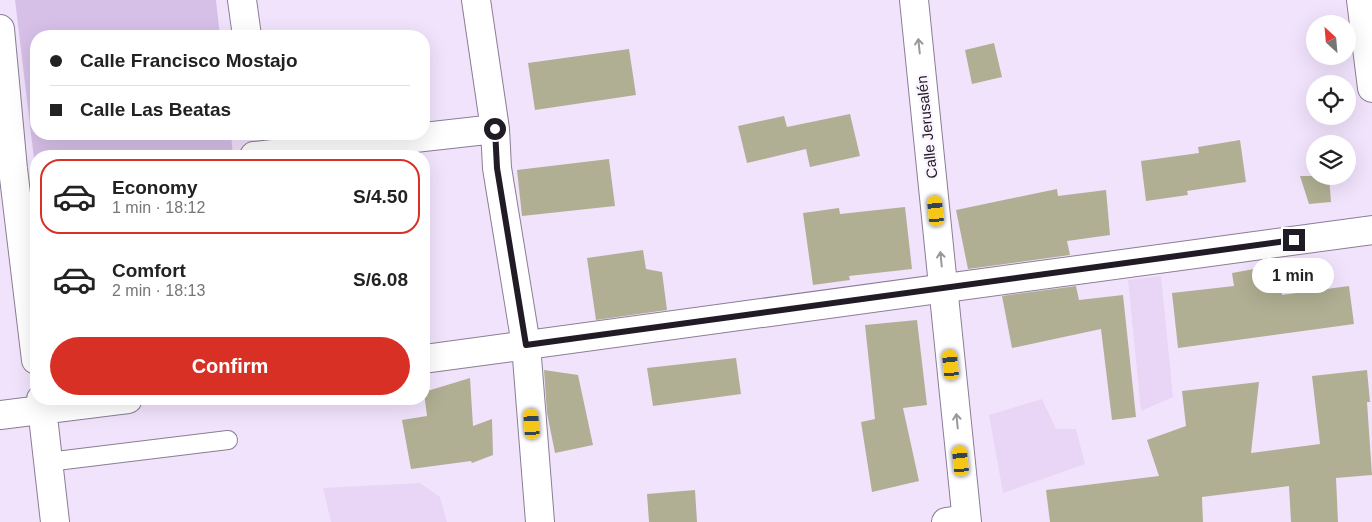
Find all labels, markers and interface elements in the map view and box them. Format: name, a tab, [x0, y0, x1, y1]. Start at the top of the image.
north arrow	[1306, 15, 1356, 65]
map controls	[1306, 15, 1356, 185]
one-way arrow	[914, 38, 924, 54]
text: Calle Francisco Mostajo	[80, 50, 298, 71]
street label: Calle Jerusalén	[913, 75, 940, 179]
button: locate	[1306, 75, 1356, 125]
text: Calle Las Beatas	[80, 99, 231, 120]
route start	[484, 118, 506, 140]
button: layers	[1306, 135, 1356, 185]
icon: car	[52, 174, 97, 219]
text: Economy	[112, 177, 198, 198]
text: S/4.50	[353, 186, 408, 207]
car	[926, 195, 945, 227]
text: 1 min · 18:12	[112, 199, 205, 216]
route end	[1283, 229, 1305, 251]
one-way arrow	[936, 252, 946, 268]
icon: car	[52, 257, 97, 302]
callout: 1 min	[1253, 258, 1335, 292]
text: Comfort	[112, 260, 186, 281]
text: 1 min	[1272, 267, 1314, 284]
text: S/6.08	[353, 269, 408, 290]
text: 2 min · 18:13	[112, 282, 205, 299]
button: Confirm	[50, 337, 410, 395]
car	[941, 349, 960, 381]
car	[523, 409, 540, 439]
one-way arrow	[952, 414, 962, 430]
car	[951, 445, 970, 477]

